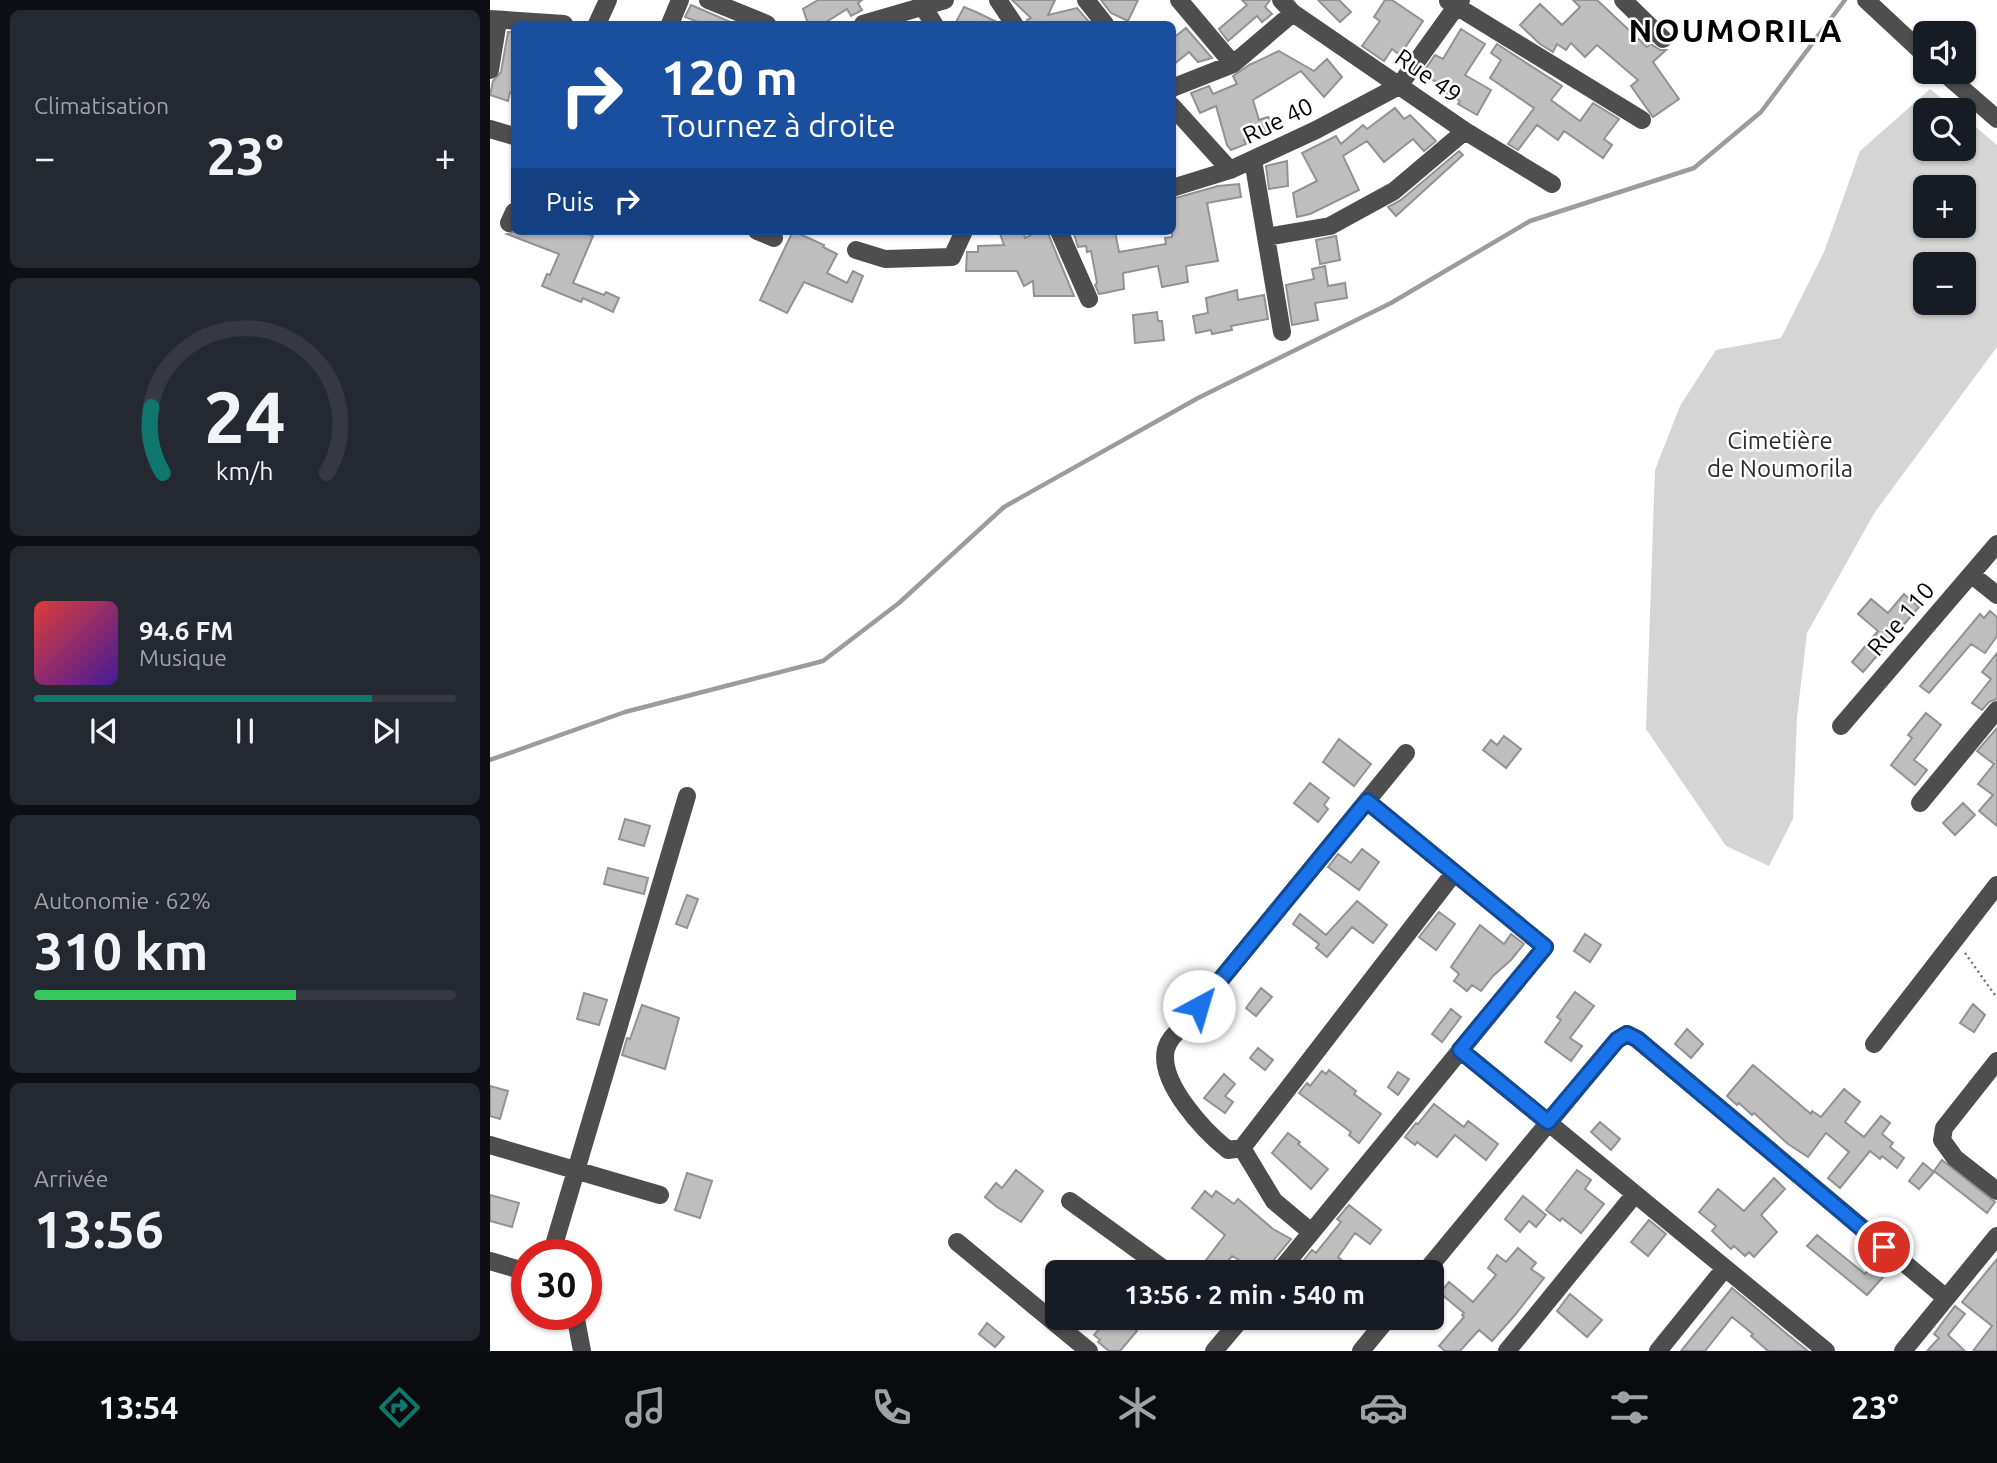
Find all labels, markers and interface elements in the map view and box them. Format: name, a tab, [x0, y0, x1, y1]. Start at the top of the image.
district label: NOUMORILA	[1629, 12, 1843, 48]
map controls	[1913, 21, 1976, 315]
button: sound	[1913, 21, 1976, 84]
street label: Rue 49	[1390, 43, 1467, 108]
icon: right	[546, 49, 637, 140]
text: 120 m	[661, 49, 798, 104]
street label: Rue 40	[1238, 92, 1317, 149]
text: Climatisation	[34, 93, 169, 118]
button: search	[1913, 98, 1976, 161]
text: Tournez à droite	[661, 107, 896, 143]
text: 23°	[206, 127, 284, 185]
text: −	[34, 136, 55, 178]
text: +	[435, 136, 456, 178]
button: +	[1913, 175, 1976, 238]
icon: right	[608, 182, 646, 220]
text: Puis	[546, 187, 594, 216]
button: −	[1913, 252, 1976, 315]
text: 24	[204, 376, 286, 458]
park label: Cimetière de Noumorila	[1707, 427, 1853, 482]
text: km/h	[216, 457, 274, 485]
street label: Rue 110	[1862, 577, 1940, 661]
text: 94.6 FM	[139, 616, 233, 645]
text: Musique	[139, 645, 227, 670]
icon: previous	[85, 712, 123, 750]
icon: pause	[226, 712, 264, 750]
icon: next	[367, 712, 405, 750]
text: Autonomie · 62%	[34, 888, 211, 913]
text: 310 km	[34, 922, 208, 980]
position arrow	[1162, 969, 1236, 1043]
text: Arrivée	[34, 1166, 109, 1191]
text: 13:56	[34, 1200, 164, 1258]
pin	[1854, 1217, 1914, 1277]
icon: arrive	[1865, 1228, 1903, 1266]
speed limit sign: 30	[511, 1239, 602, 1330]
text: 13:56 · 2 min · 540 m	[1124, 1280, 1365, 1309]
icon: directions	[375, 1383, 424, 1432]
icon: music	[621, 1383, 670, 1432]
icon: phone	[867, 1383, 916, 1432]
icon: climate	[1113, 1383, 1162, 1432]
icon: car	[1359, 1383, 1408, 1432]
icon: filters	[1605, 1383, 1654, 1432]
text: 13:54	[98, 1389, 179, 1425]
text: 23°	[1851, 1389, 1899, 1425]

